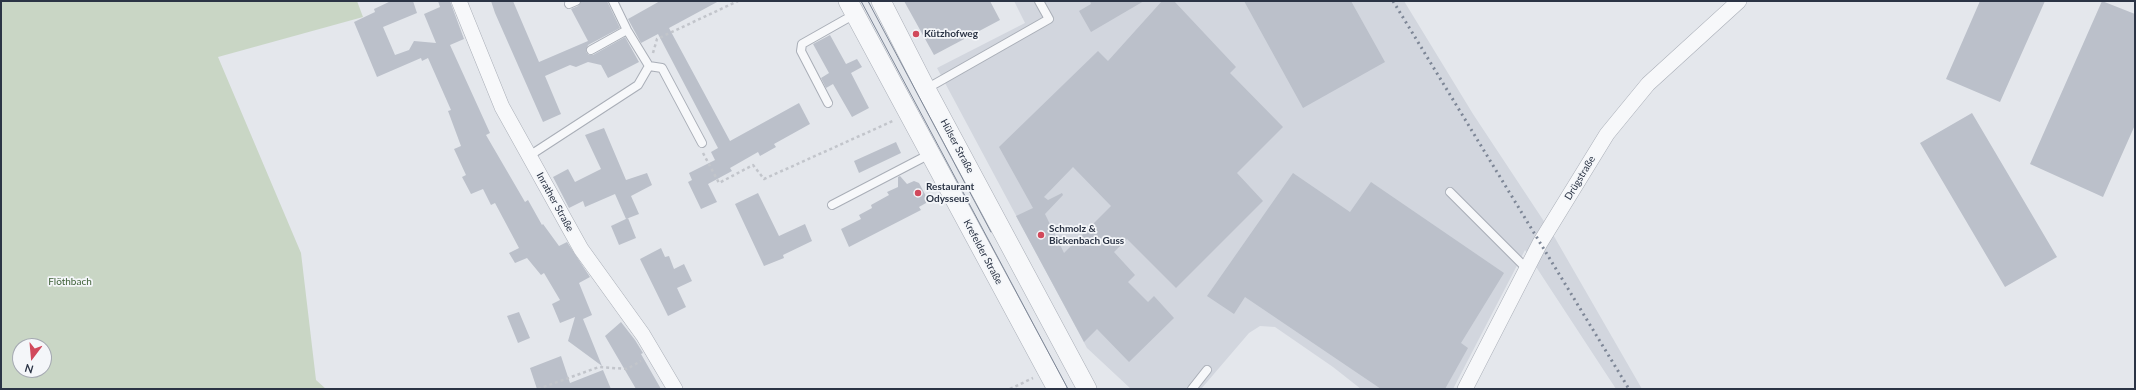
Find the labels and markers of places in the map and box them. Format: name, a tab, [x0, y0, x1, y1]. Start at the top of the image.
place label: Kützhofweg	[924, 28, 978, 40]
marker: Kützhofweg	[911, 29, 921, 39]
place label: Restaurant Odysseus	[926, 181, 974, 204]
marker: Restaurant Odysseus	[913, 188, 923, 198]
place label: Schmolz & Bickenbach Guss	[1049, 223, 1124, 246]
marker: Schmolz & Bickenbach Guss	[1036, 230, 1046, 240]

